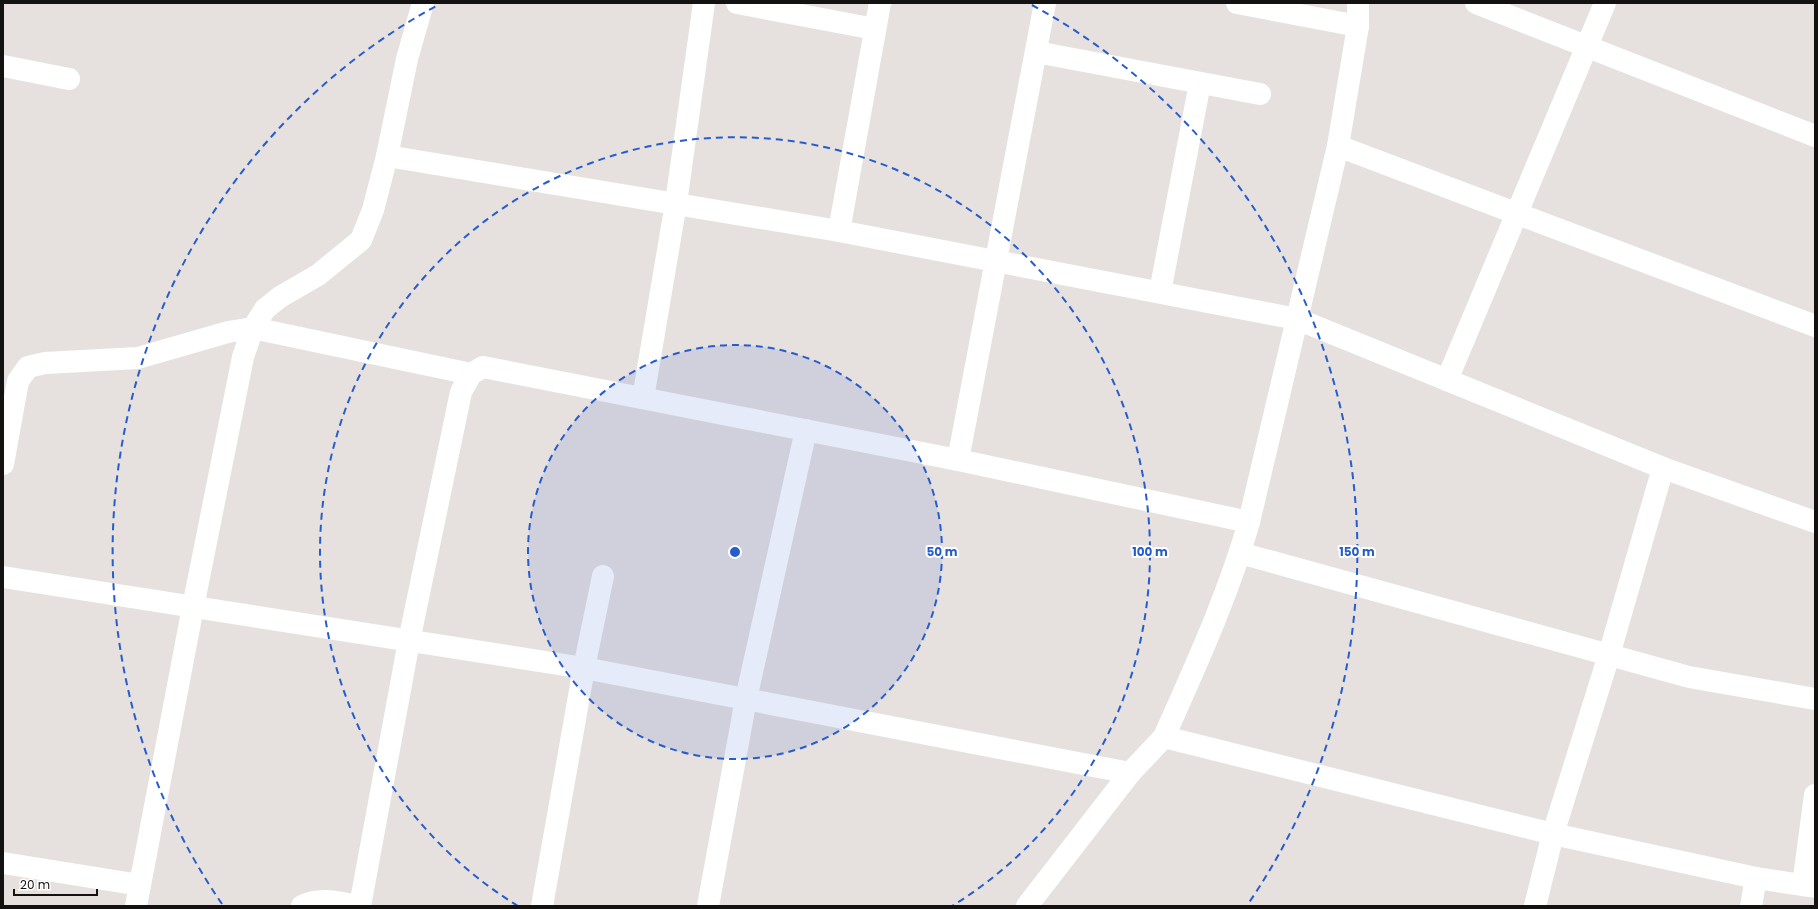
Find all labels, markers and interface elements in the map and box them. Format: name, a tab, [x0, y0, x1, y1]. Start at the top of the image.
text: 50 m	[927, 543, 958, 560]
text: 100 m	[1132, 543, 1168, 560]
text: 150 m	[1339, 543, 1375, 560]
centre of rings	[728, 545, 742, 559]
scale bar	[14, 871, 97, 897]
text: 20 m	[20, 876, 50, 893]

